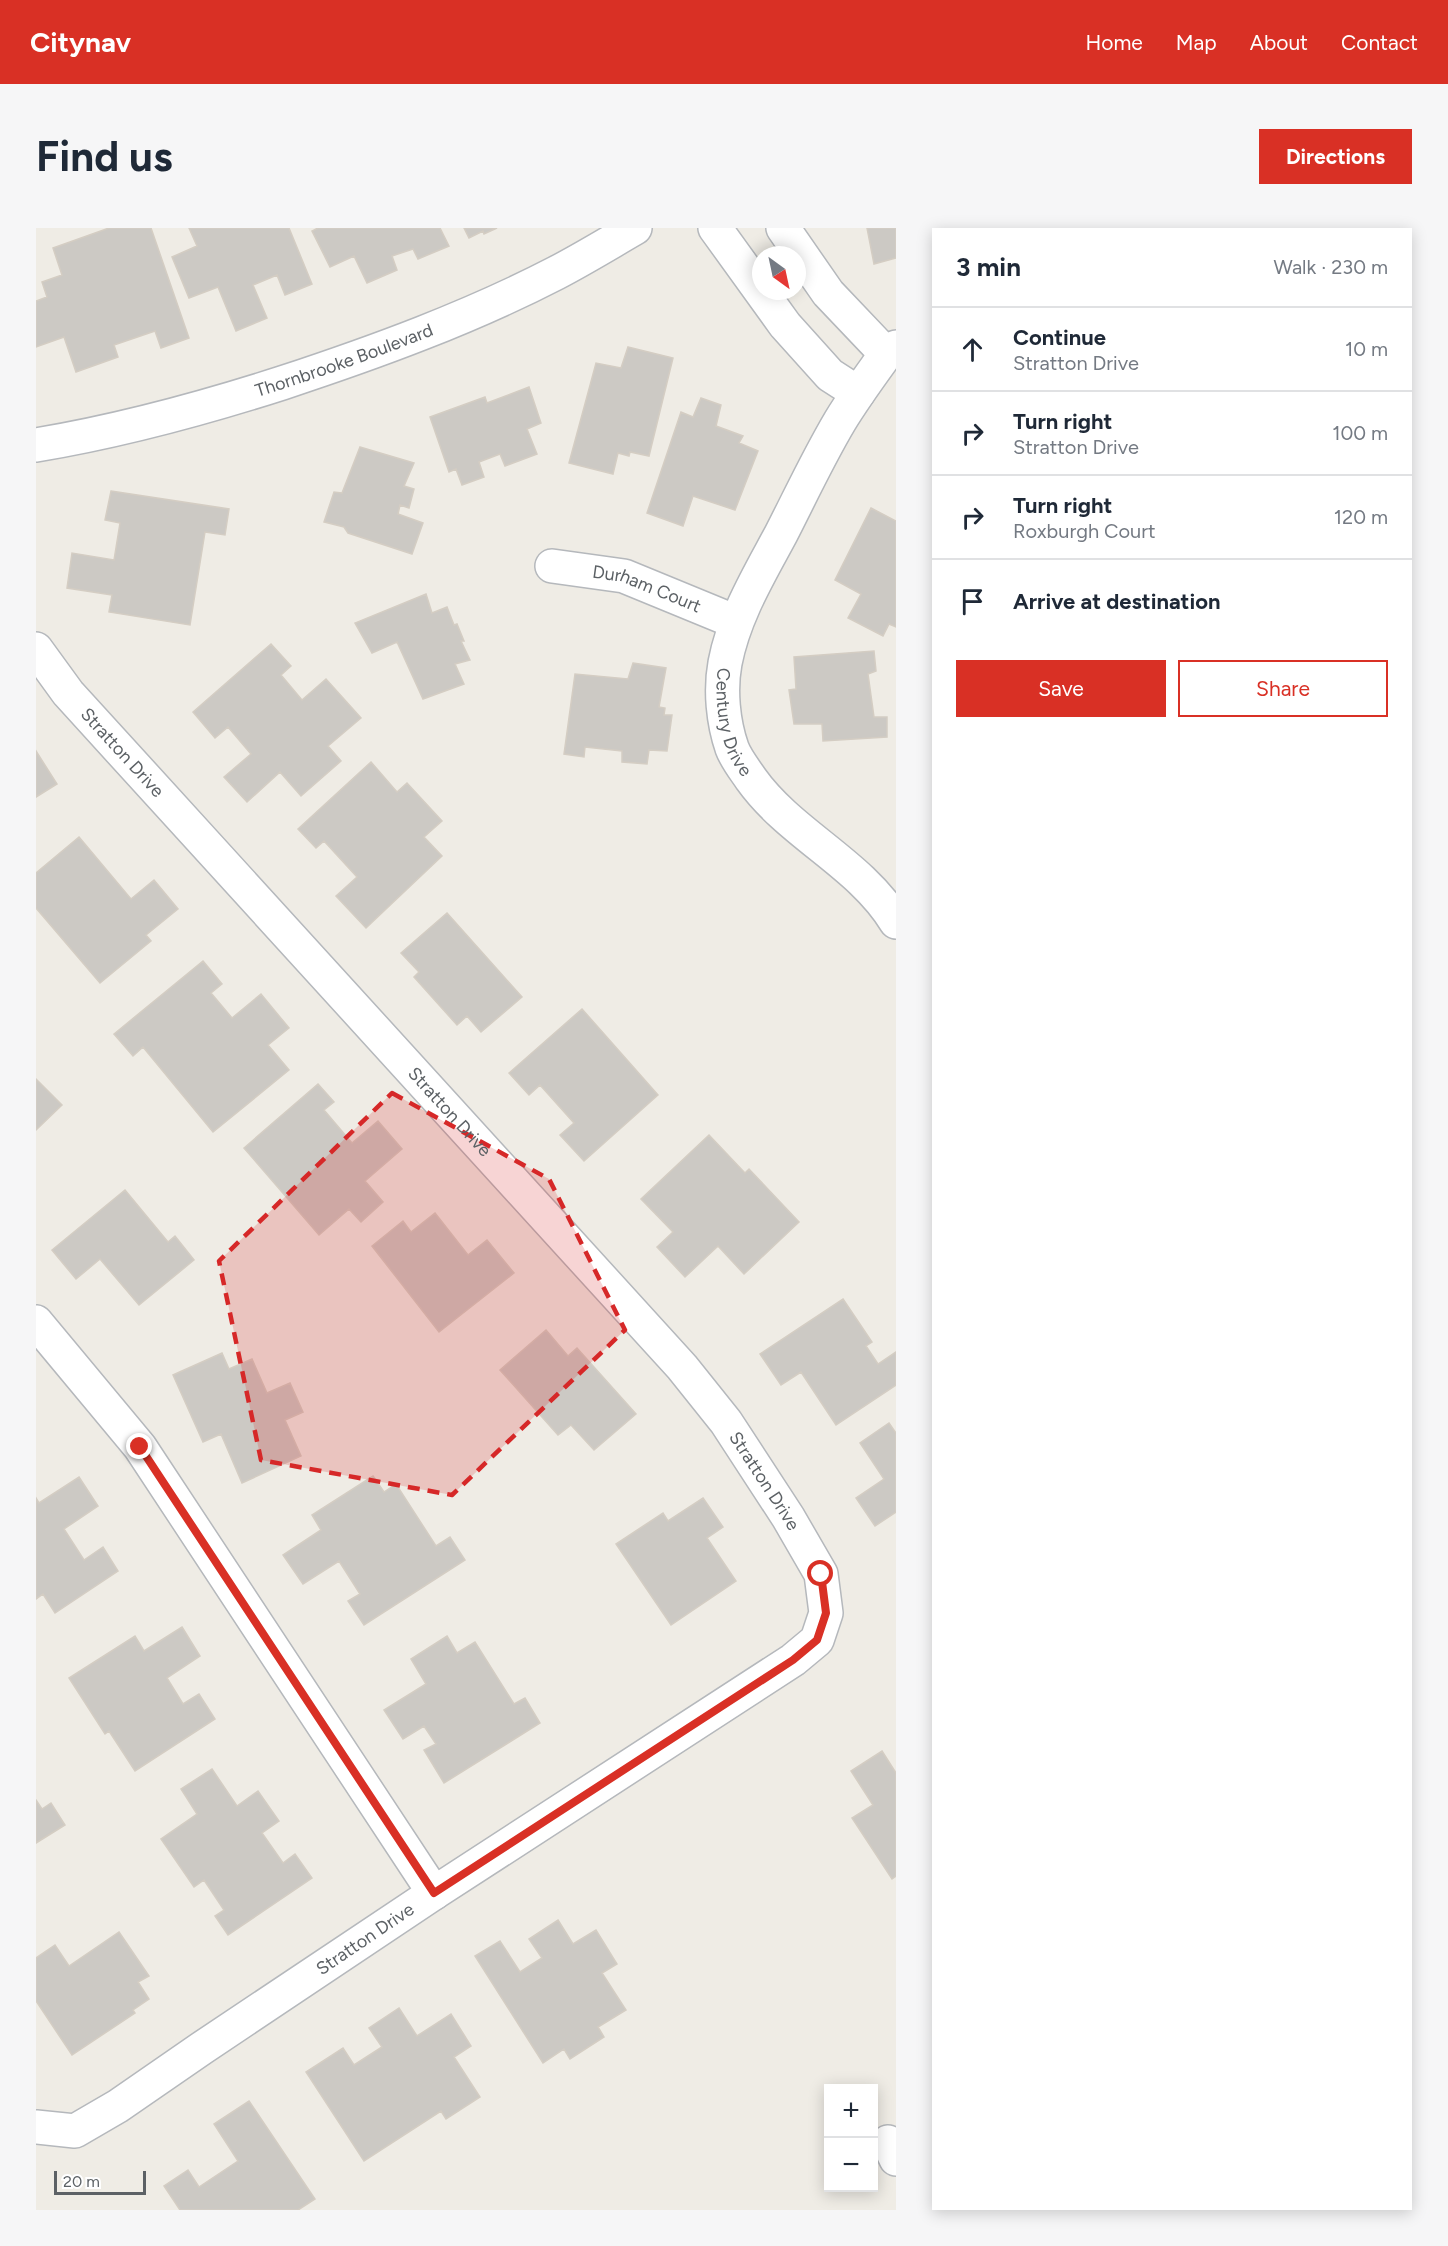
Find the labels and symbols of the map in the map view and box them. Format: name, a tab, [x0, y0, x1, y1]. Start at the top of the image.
north arrow	[752, 246, 806, 300]
street label: Thornbrooke Boulevard	[253, 319, 436, 402]
street label: Durham Court	[591, 561, 704, 618]
street label: Century Drive	[712, 667, 757, 781]
street label: Stratton Drive	[76, 703, 169, 802]
street label: Stratton Drive	[403, 1063, 496, 1161]
street label: Stratton Drive	[724, 1428, 804, 1534]
route end	[126, 1433, 152, 1459]
route start	[807, 1560, 833, 1586]
street label: Stratton Drive	[312, 1898, 418, 1980]
scale bar	[54, 2168, 146, 2196]

